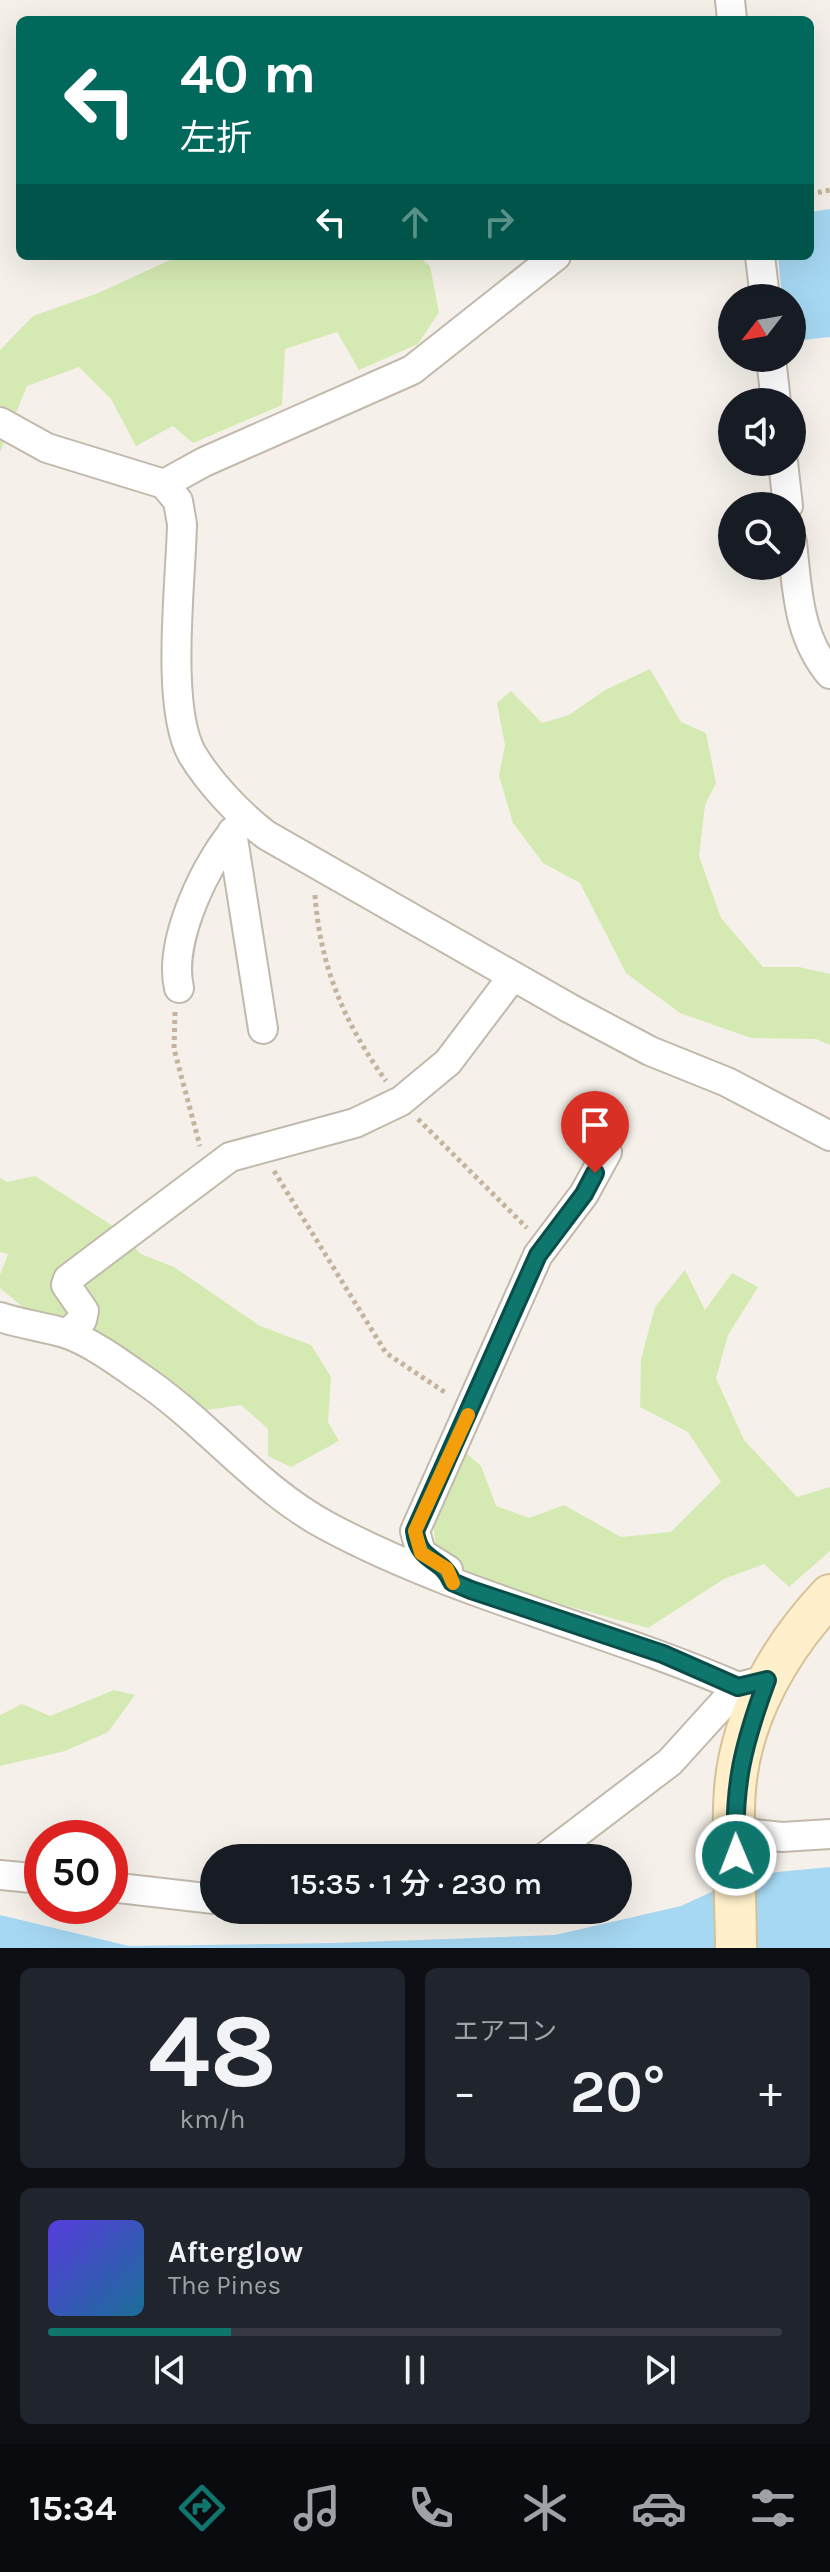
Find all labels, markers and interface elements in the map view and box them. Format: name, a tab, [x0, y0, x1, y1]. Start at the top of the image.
text: 40 m	[180, 41, 316, 106]
icon: left	[48, 48, 152, 152]
text: 左折	[180, 117, 252, 159]
icon: left	[309, 200, 353, 244]
icon: ahead	[393, 200, 437, 244]
icon: right	[477, 200, 521, 244]
north arrow	[718, 284, 806, 372]
map controls	[718, 284, 806, 580]
button: sound	[718, 388, 806, 476]
button: search	[718, 492, 806, 580]
pin	[561, 1091, 629, 1173]
icon: arrive	[573, 1103, 617, 1147]
position arrow	[694, 1813, 778, 1897]
speed limit sign: 50	[24, 1820, 128, 1924]
text: 15:35 · 1 分 · 230 m	[290, 1866, 542, 1902]
text: 48	[148, 1991, 277, 2112]
text: エアコン	[453, 2016, 557, 2047]
text: 20°	[570, 2057, 665, 2127]
text: −	[453, 2067, 476, 2118]
text: +	[759, 2067, 782, 2118]
text: km/h	[180, 2104, 245, 2135]
text: Afterglow	[168, 2234, 303, 2270]
text: The Pines	[168, 2270, 281, 2301]
icon: previous	[148, 2348, 192, 2392]
icon: pause	[393, 2348, 437, 2392]
icon: next	[638, 2348, 682, 2392]
icon: directions	[174, 2480, 230, 2536]
icon: music	[289, 2480, 345, 2536]
icon: phone	[403, 2480, 459, 2536]
icon: climate	[517, 2480, 573, 2536]
icon: car	[631, 2480, 687, 2536]
icon: filters	[745, 2480, 801, 2536]
text: 15:34	[29, 2487, 116, 2529]

